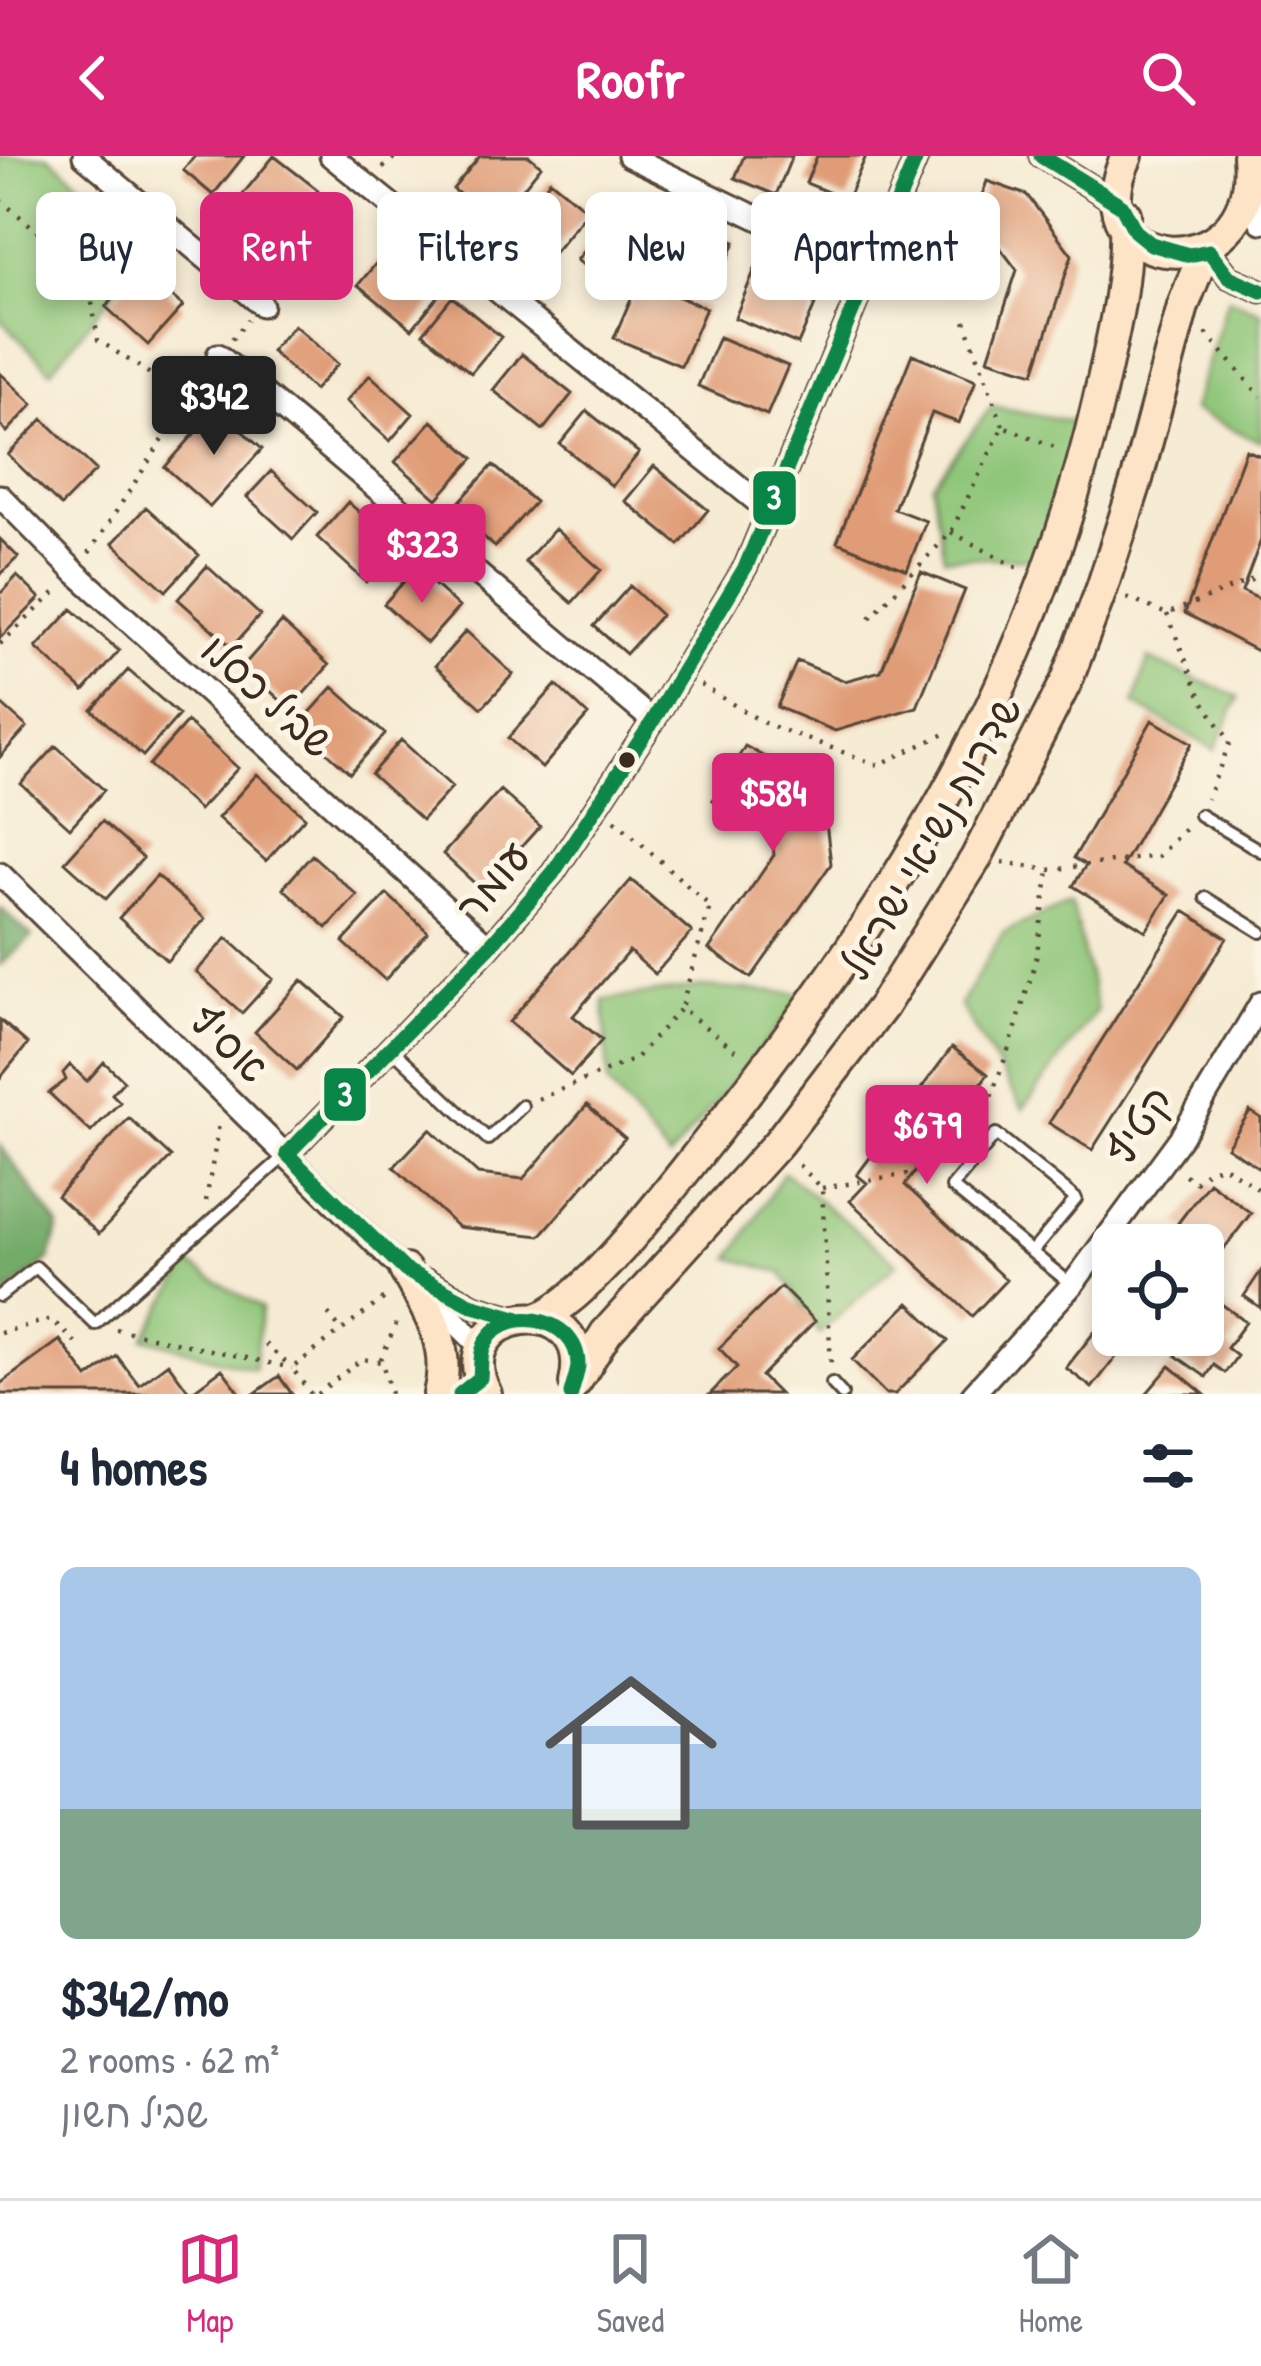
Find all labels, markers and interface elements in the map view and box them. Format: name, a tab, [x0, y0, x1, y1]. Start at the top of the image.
text: Roofr	[576, 42, 685, 115]
icon: back	[60, 45, 126, 111]
icon: search	[1135, 45, 1201, 111]
chip: Buy	[36, 192, 176, 300]
chip: Rent	[200, 192, 353, 300]
chip: Filters	[377, 192, 561, 300]
chip: New	[585, 192, 727, 300]
chip: Apartment	[751, 192, 1000, 300]
pin: $342	[143, 356, 285, 458]
text: $342	[179, 368, 249, 421]
line badge: 3	[751, 469, 798, 527]
text: 3	[767, 475, 782, 519]
pin: $323	[351, 504, 493, 606]
text: $323	[386, 516, 458, 569]
street label: שביל כסלו	[190, 620, 346, 770]
street label: שדרות נשיאי ישראל	[826, 685, 1034, 989]
unlabelled marker	[616, 749, 638, 771]
pin: $584	[702, 753, 844, 855]
text: $584	[739, 765, 807, 818]
street label: עומר	[442, 829, 542, 933]
street label: אסיף	[178, 991, 282, 1095]
line badge: 3	[322, 1066, 368, 1123]
text: 3	[338, 1072, 353, 1116]
street label: קטיף	[1091, 1074, 1185, 1176]
pin: $679	[856, 1085, 998, 1187]
text: $679	[893, 1097, 961, 1150]
map controls	[1092, 1224, 1224, 1356]
button: locate	[1092, 1224, 1224, 1356]
text: 4 homes	[60, 1432, 207, 1501]
icon: filters	[1135, 1433, 1201, 1499]
icon: home	[523, 1645, 739, 1861]
text: $342/mo	[60, 1963, 229, 2032]
text: 2 rooms · 62 m²	[60, 2032, 279, 2085]
text: שביל חשון	[60, 2086, 208, 2139]
tab: Map	[177, 2226, 243, 2342]
tab: Saved	[597, 2226, 664, 2342]
tab: Home	[1018, 2226, 1084, 2342]

